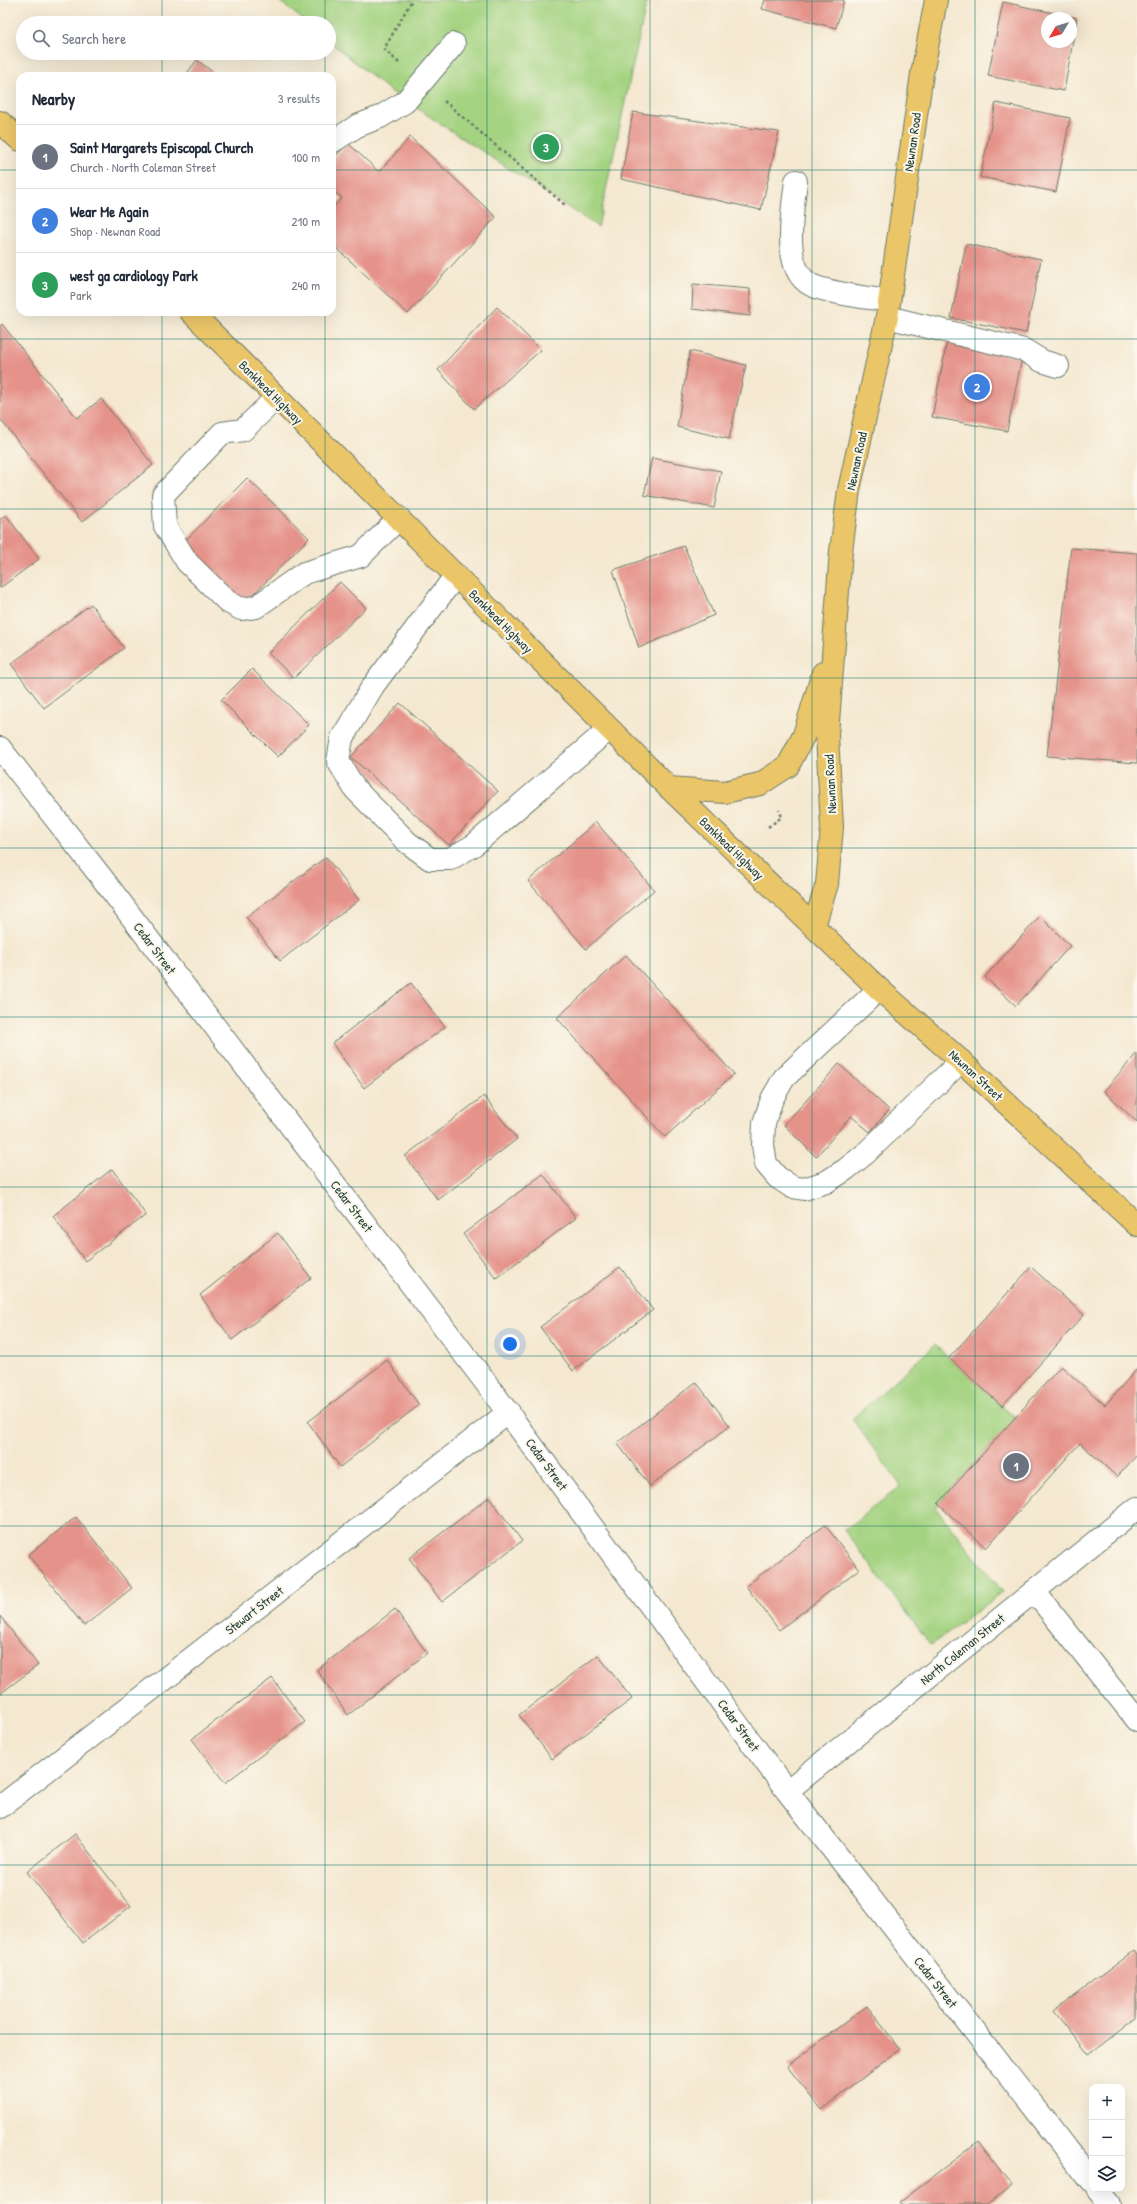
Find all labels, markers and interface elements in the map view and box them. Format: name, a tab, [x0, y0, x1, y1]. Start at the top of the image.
north arrow	[1041, 12, 1077, 48]
search box	[16, 16, 336, 60]
icon: search	[30, 27, 52, 49]
text: Search here	[62, 28, 126, 49]
text: Nearby	[32, 87, 75, 110]
text: 3 results	[278, 89, 320, 107]
street label: Newnan Road	[899, 111, 925, 173]
pin: 3	[533, 132, 559, 162]
text: Saint Margarets Episcopal Church	[70, 137, 253, 158]
text: 1	[43, 148, 47, 166]
text: 100 m	[292, 148, 320, 166]
text: Church · North Coleman Street	[70, 158, 216, 176]
text: Wear Me Again	[70, 201, 149, 222]
text: 2	[42, 212, 48, 230]
text: 210 m	[292, 212, 320, 230]
text: Shop · Newnan Road	[70, 222, 160, 240]
text: west ga cardiology Park	[70, 265, 198, 286]
text: 3	[42, 276, 48, 294]
text: 240 m	[291, 276, 320, 294]
text: Park	[70, 286, 92, 304]
street label: Bankhead Highway	[235, 356, 307, 428]
pin: 2	[964, 372, 990, 402]
street label: Newnan Road	[841, 430, 871, 492]
street label: Bankhead Highway	[465, 585, 537, 657]
street label: Newnan Road	[819, 754, 841, 814]
street label: Bankhead Highway	[696, 812, 769, 884]
street label: Cedar Street	[130, 918, 181, 978]
street label: Newnan Street	[945, 1045, 1007, 1105]
street label: Cedar Street	[327, 1176, 378, 1236]
your location	[500, 1334, 520, 1354]
street label: Cedar Street	[522, 1434, 572, 1494]
pin: 1	[1003, 1451, 1029, 1481]
street label: Stewart Street	[221, 1581, 287, 1638]
street label: North Coleman Street	[916, 1609, 1009, 1689]
street label: Cedar Street	[714, 1695, 764, 1755]
street label: Cedar Street	[910, 1953, 962, 2012]
map controls	[1089, 2084, 1125, 2192]
button: +	[1089, 2084, 1125, 2120]
button: −	[1089, 2120, 1125, 2156]
button: layers	[1089, 2156, 1125, 2192]

